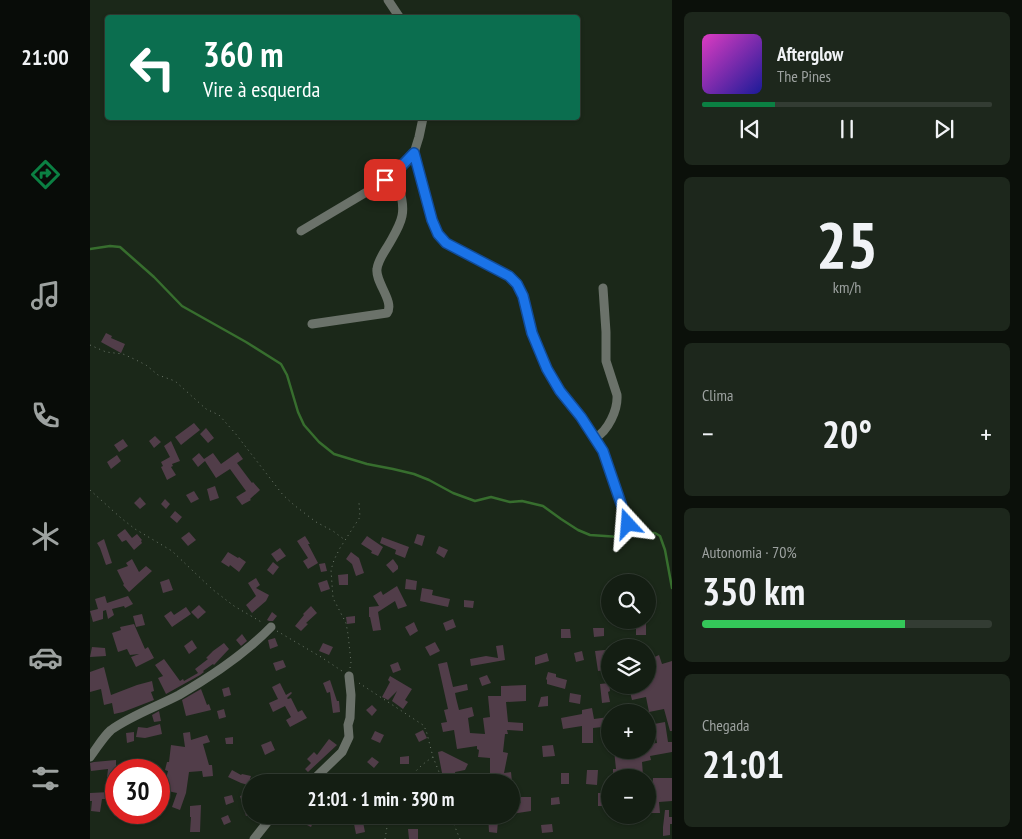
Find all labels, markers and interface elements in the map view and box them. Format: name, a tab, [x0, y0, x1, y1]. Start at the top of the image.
text: 360 m	[203, 31, 284, 77]
icon: left	[120, 35, 185, 100]
text: Afterglow	[777, 42, 843, 66]
text: 21:00	[21, 43, 69, 71]
text: The Pines	[777, 66, 831, 86]
text: Vire à esquerda	[203, 75, 320, 103]
icon: previous	[736, 115, 764, 143]
icon: pause	[833, 115, 861, 143]
icon: next	[930, 115, 958, 143]
icon: directions	[28, 157, 63, 192]
pin	[364, 159, 406, 201]
icon: arrive	[371, 166, 399, 194]
text: 25	[816, 202, 878, 286]
text: km/h	[833, 277, 861, 297]
icon: music	[28, 278, 63, 313]
text: Clima	[702, 385, 733, 405]
icon: phone	[28, 398, 63, 433]
text: 20°	[822, 409, 872, 458]
text: −	[702, 415, 714, 452]
text: +	[980, 415, 992, 452]
position arrow	[601, 497, 653, 549]
icon: climate	[28, 519, 63, 554]
text: Autonomia · 70%	[702, 542, 797, 562]
text: 350 km	[702, 566, 805, 615]
map controls	[601, 574, 656, 824]
button: search	[601, 574, 656, 629]
button: layers	[601, 639, 656, 694]
icon: car	[28, 640, 63, 675]
button: +	[601, 704, 656, 759]
text: Chegada	[702, 715, 750, 735]
text: 21:01	[702, 739, 784, 788]
speed limit sign: 30	[105, 759, 170, 824]
icon: filters	[28, 761, 63, 796]
button: −	[601, 769, 656, 824]
text: 21:01 · 1 min · 390 m	[308, 787, 454, 811]

